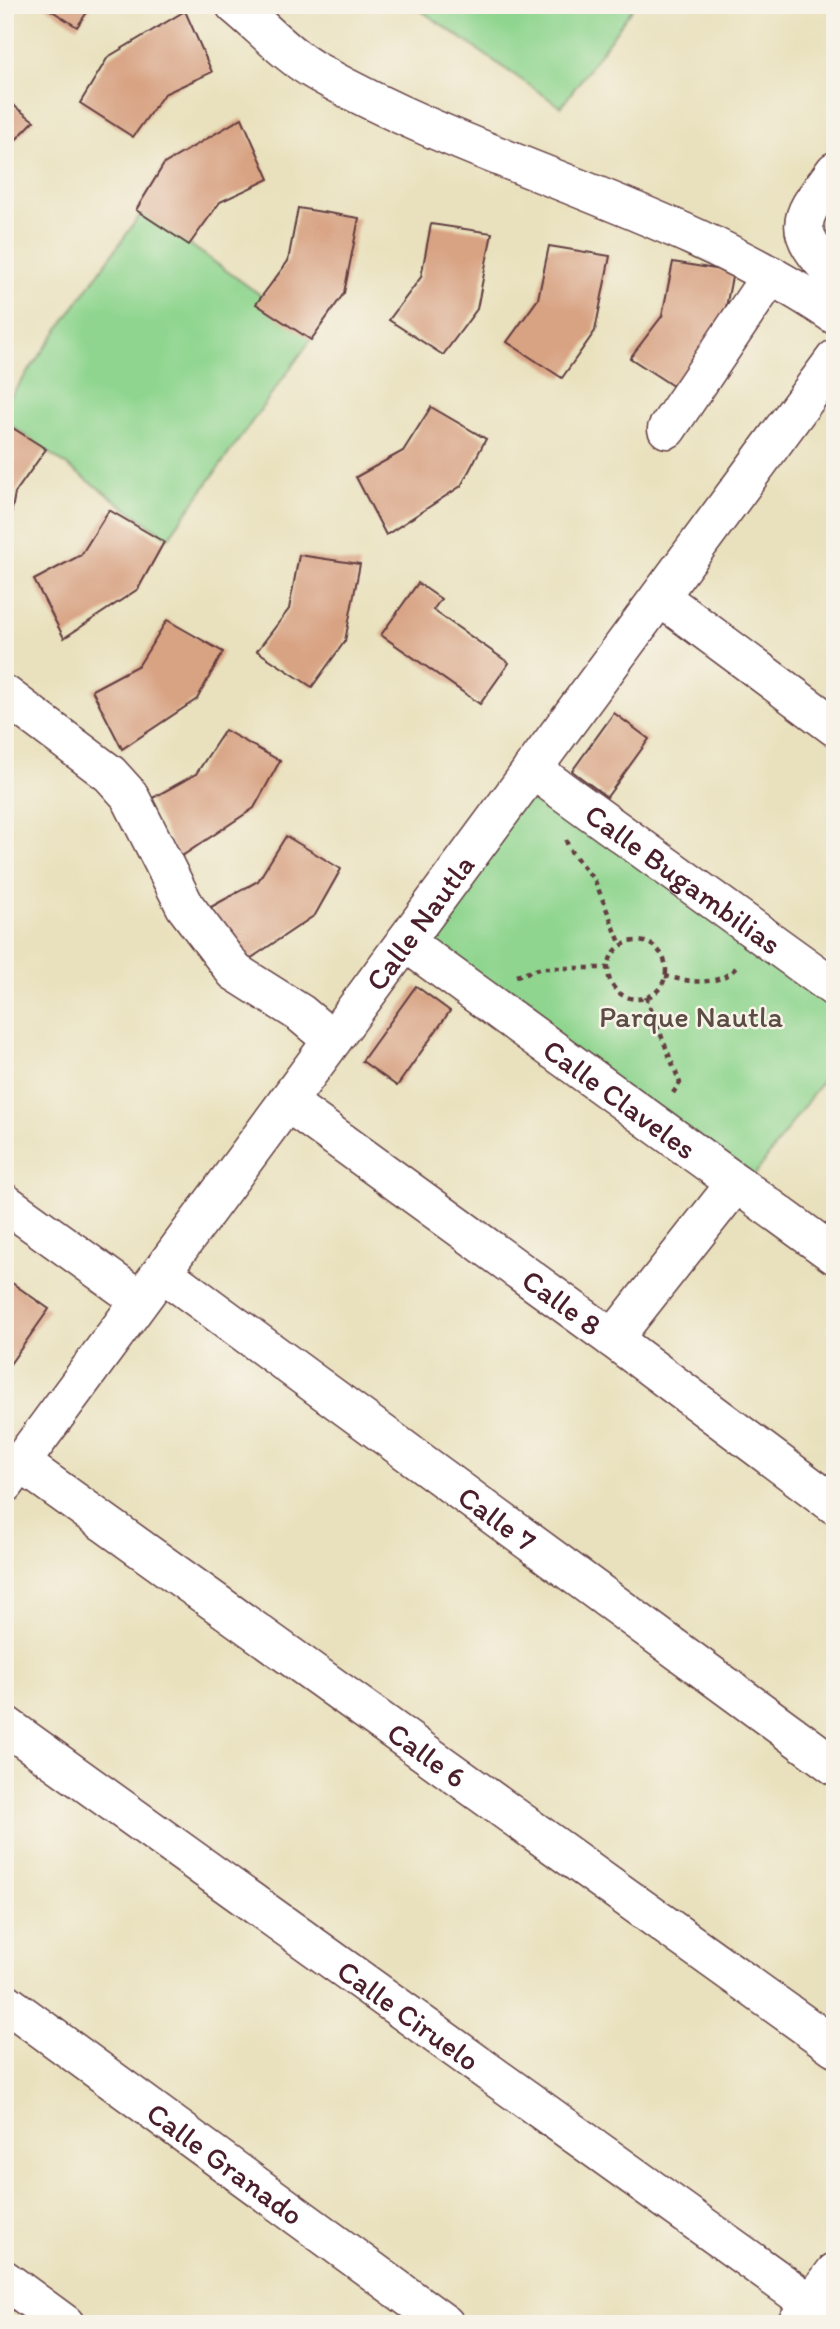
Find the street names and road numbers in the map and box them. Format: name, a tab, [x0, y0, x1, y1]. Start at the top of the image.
street label: Calle Bugambilias	[578, 795, 789, 962]
street label: Calle Nautla	[357, 847, 482, 998]
street label: Calle Claveles	[536, 1030, 704, 1167]
street label: Calle 8	[515, 1261, 609, 1343]
street label: Calle 7	[451, 1477, 544, 1559]
street label: Calle 6	[380, 1714, 474, 1795]
street label: Calle Ciruelo	[330, 1951, 487, 2078]
street label: Calle Granado	[140, 2094, 311, 2233]

